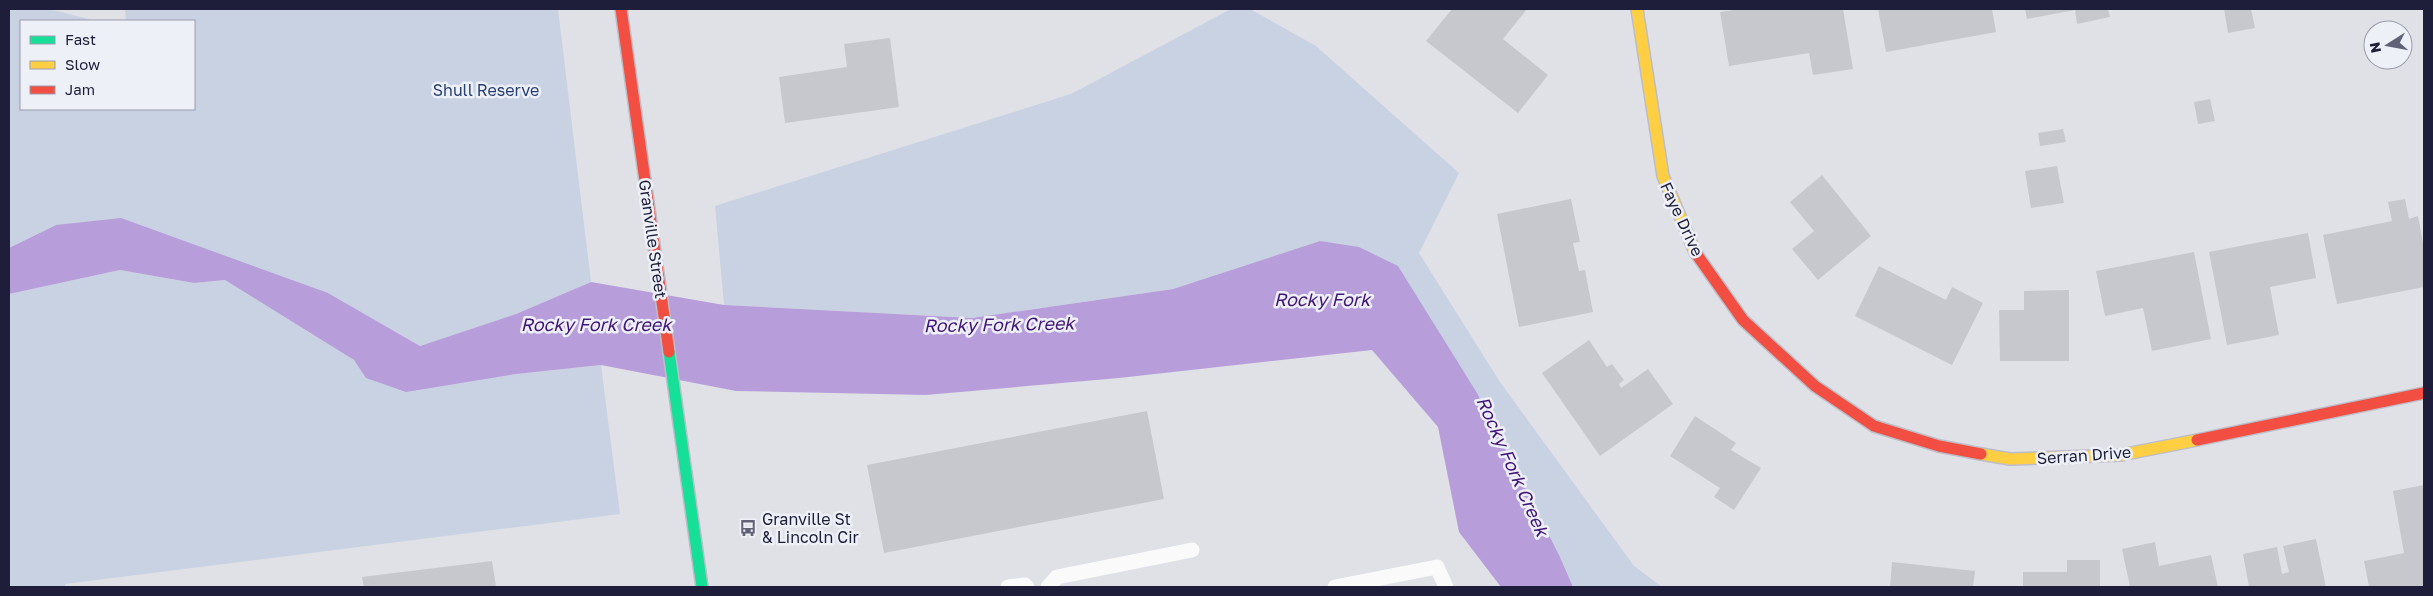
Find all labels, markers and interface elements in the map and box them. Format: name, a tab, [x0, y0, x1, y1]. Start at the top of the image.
legend	[20, 20, 195, 110]
north arrow	[2363, 20, 2413, 70]
text: Fast	[65, 30, 96, 48]
text: N	[2365, 41, 2384, 54]
text: Slow	[65, 55, 100, 73]
text: Jam	[65, 80, 95, 98]
park label: Shull Reserve	[433, 80, 539, 100]
street label: Granville Street	[635, 178, 671, 300]
street label: Faye Drive	[1656, 179, 1708, 259]
water label: Rocky Fork	[1274, 288, 1372, 310]
water label: Rocky Fork Creek	[923, 312, 1076, 336]
water label: Rocky Fork Creek	[521, 313, 673, 335]
water label: Rocky Fork Creek	[1472, 393, 1554, 541]
street label: Serran Drive	[2036, 442, 2132, 468]
place label: Granville St & Lincoln Cir	[762, 509, 859, 547]
bus stop icon: Granville St & Lincoln Cir	[738, 518, 758, 538]

